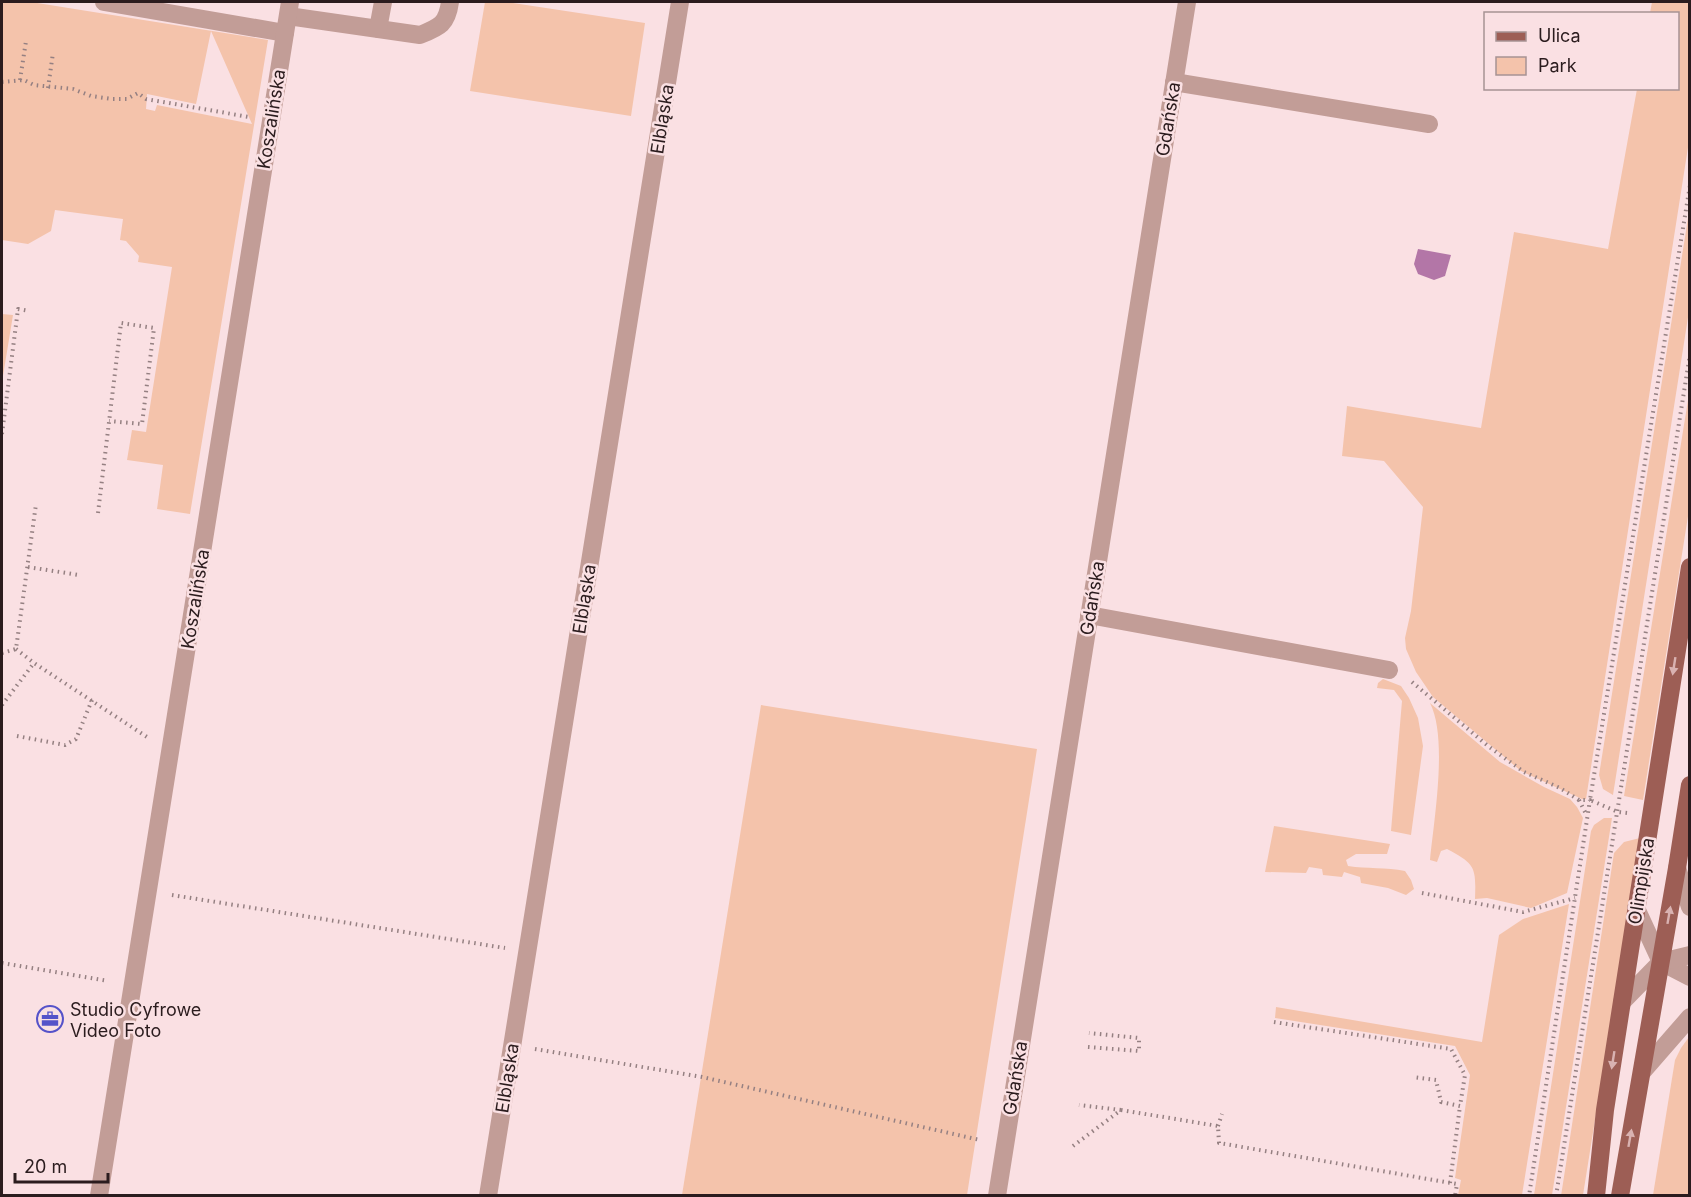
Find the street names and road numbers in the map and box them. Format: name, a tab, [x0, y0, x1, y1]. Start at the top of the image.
street label: Koszalińska	[253, 68, 289, 170]
street label: Gdańska	[1152, 80, 1184, 158]
street label: Elbląska	[646, 83, 678, 155]
street label: Koszalińska	[177, 548, 213, 650]
street label: Gdańska	[1076, 559, 1108, 637]
street label: Elbląska	[568, 563, 600, 635]
street label: Olimpijska	[1624, 836, 1658, 926]
street label: Gdańska	[999, 1039, 1031, 1117]
street label: Elbląska	[491, 1042, 523, 1114]

